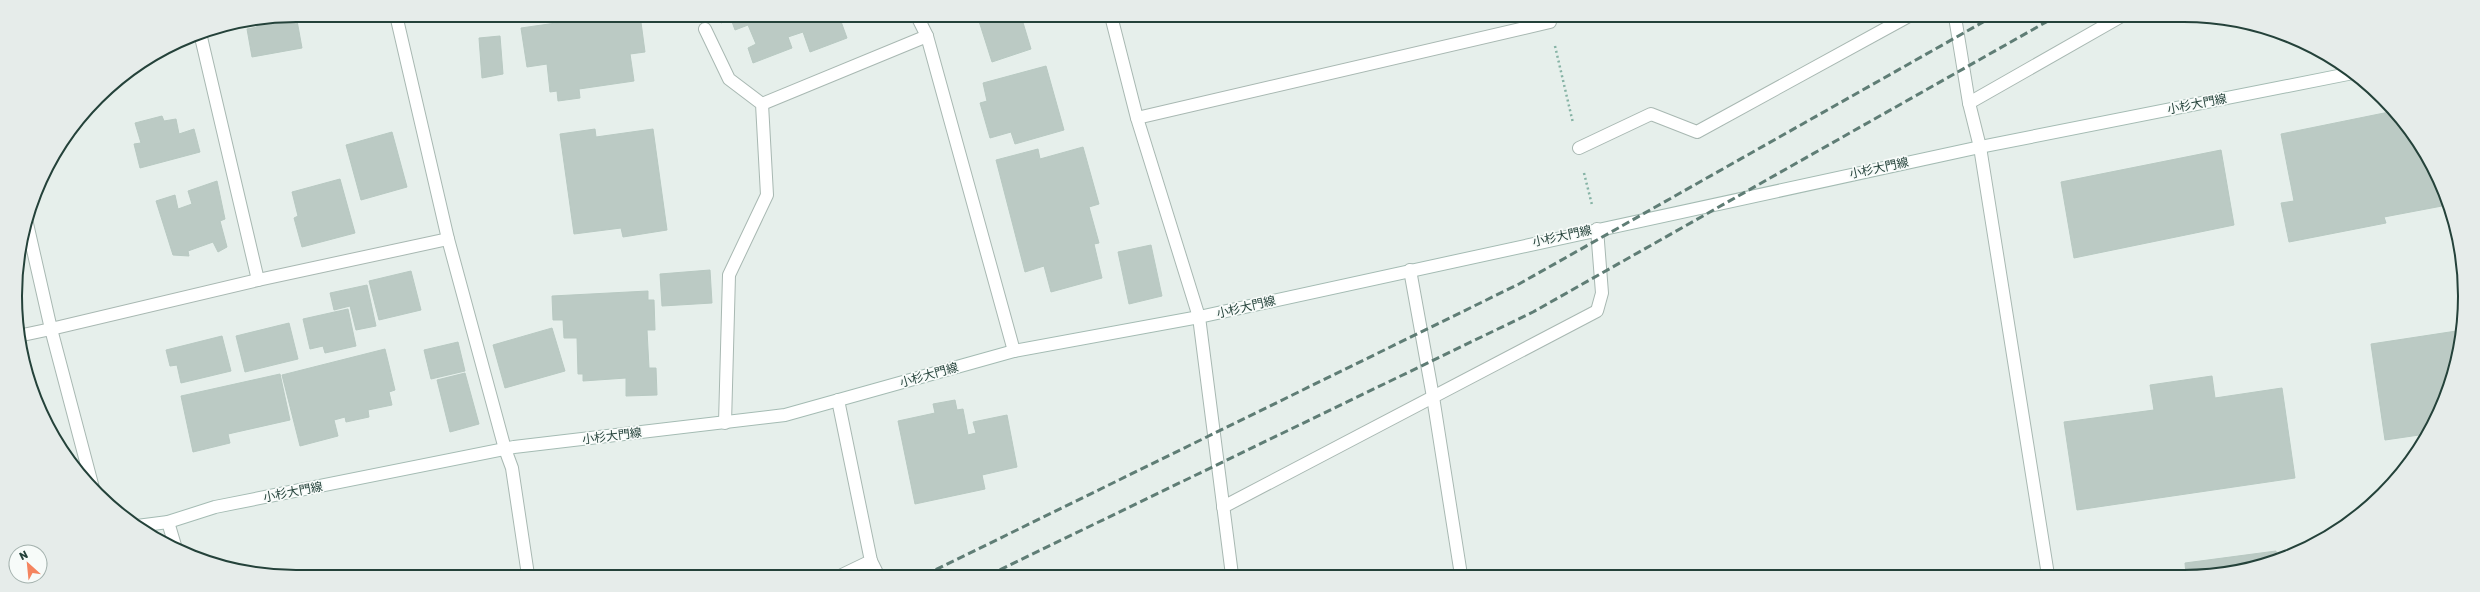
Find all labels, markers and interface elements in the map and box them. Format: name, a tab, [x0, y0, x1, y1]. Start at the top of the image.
street label: 小杉大門線	[2166, 91, 2228, 117]
street label: 小杉大門線	[1848, 155, 1910, 181]
street label: 小杉大門線	[1531, 223, 1593, 249]
street label: 小杉大門線	[1215, 293, 1277, 321]
street label: 小杉大門線	[898, 360, 960, 390]
street label: 小杉大門線	[581, 425, 643, 447]
street label: 小杉大門線	[262, 479, 324, 505]
north arrow	[8, 544, 48, 584]
text: N	[17, 548, 30, 563]

